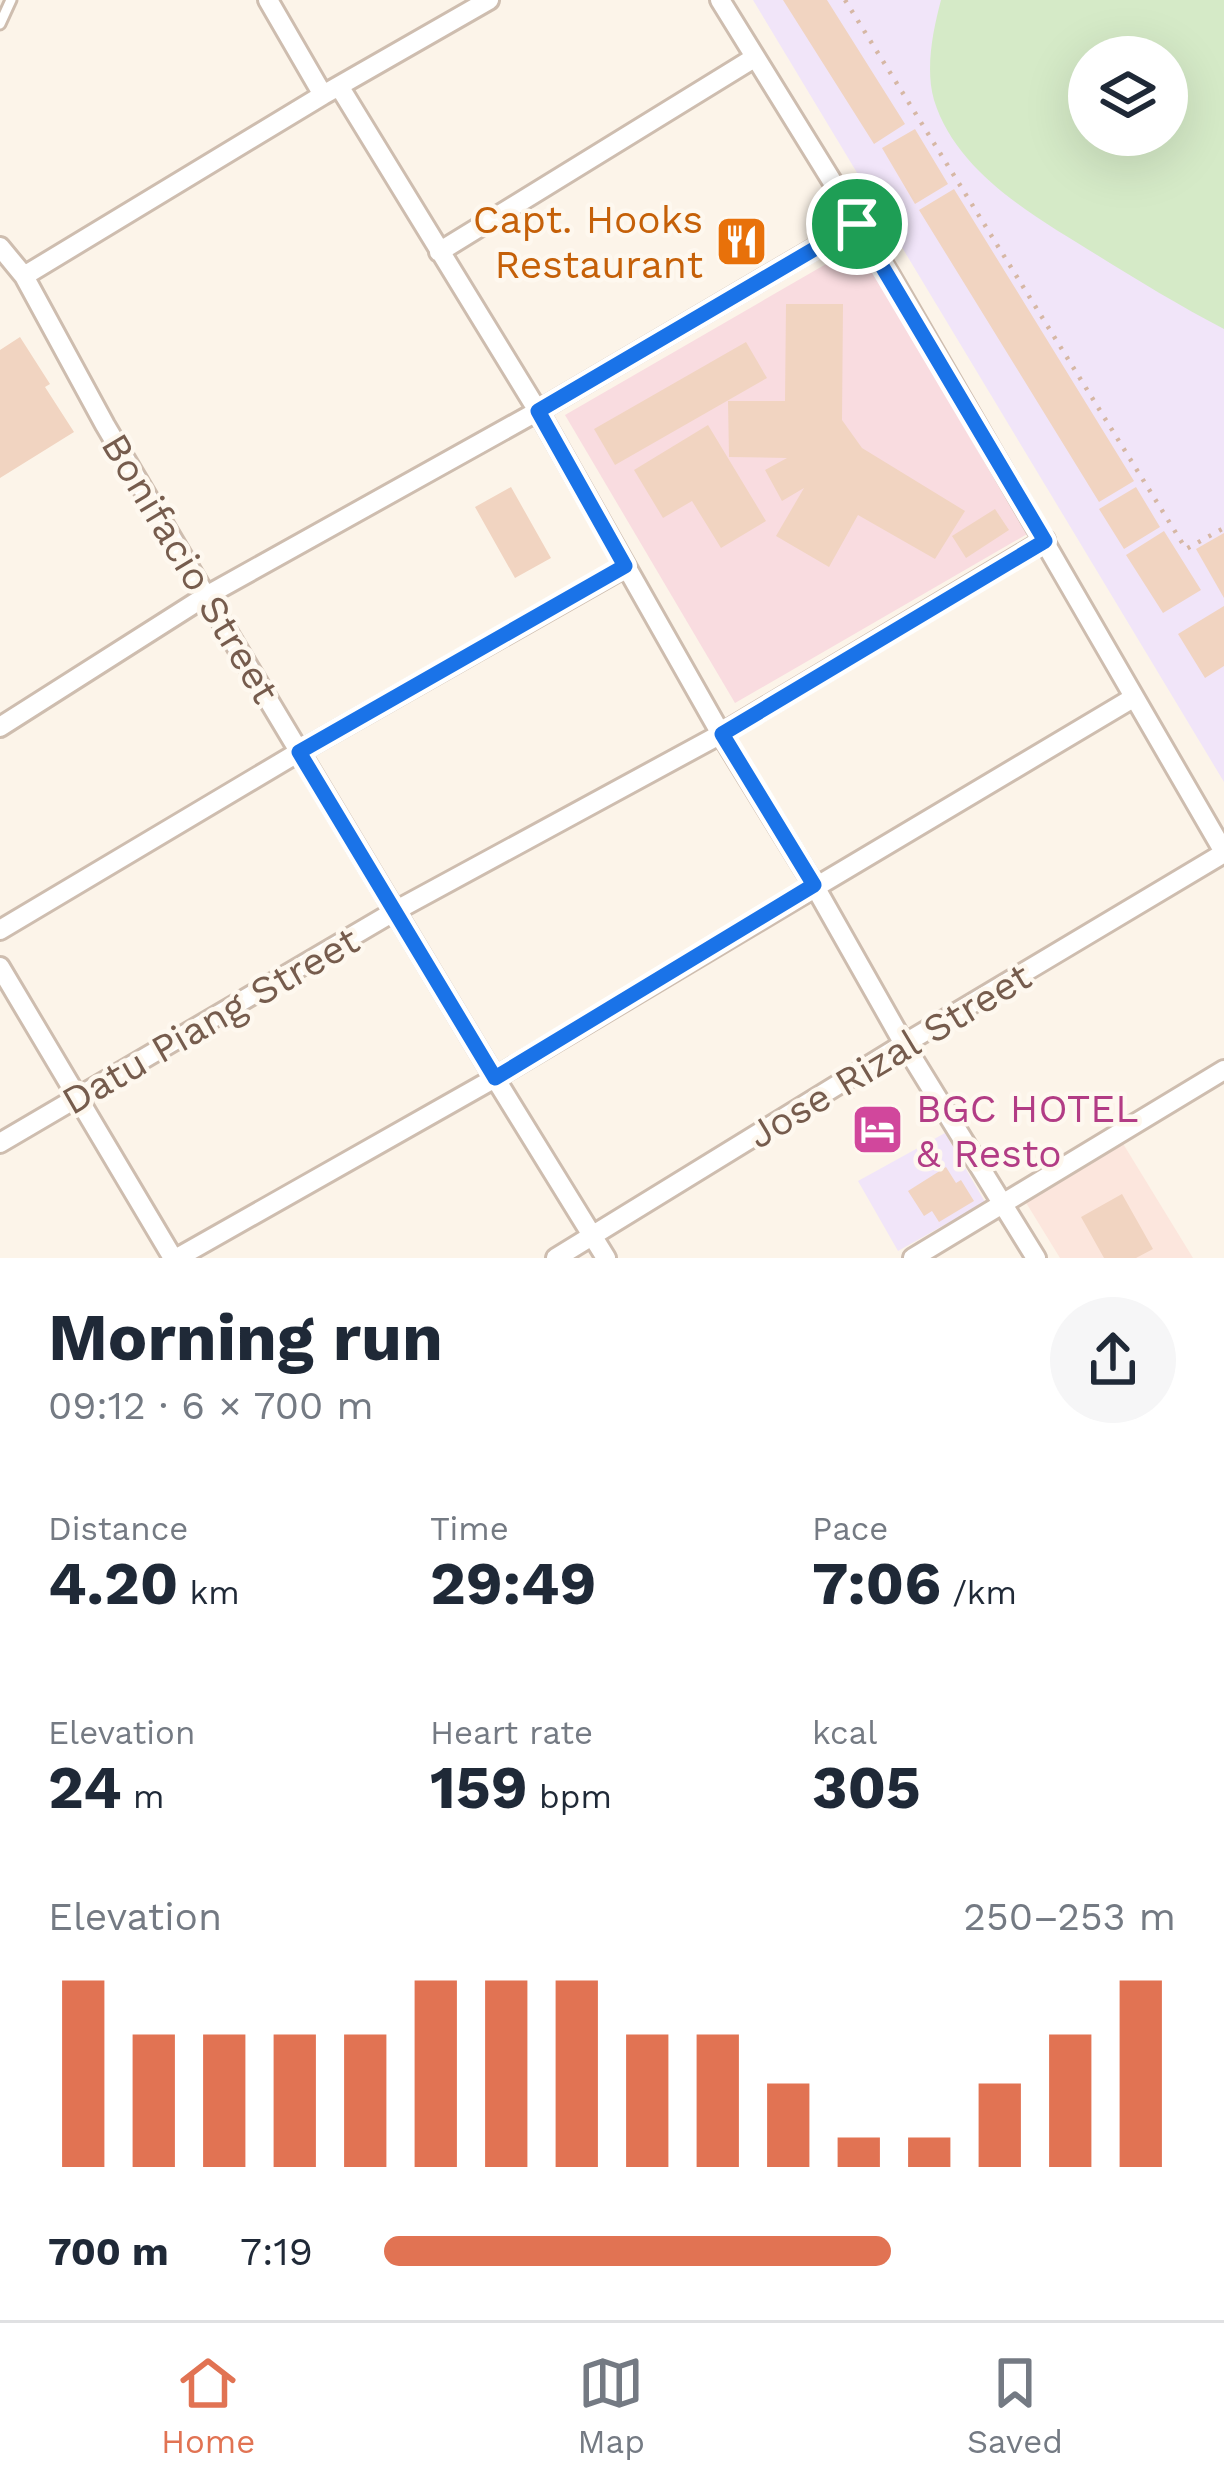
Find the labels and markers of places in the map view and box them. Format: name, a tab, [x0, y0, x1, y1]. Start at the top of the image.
pin	[806, 173, 908, 275]
place label: Capt. Hooks Restaurant	[473, 197, 703, 287]
restaurant icon: Capt. Hooks Restaurant	[714, 213, 770, 269]
place label: BGC HOTEL & Resto	[916, 1086, 1138, 1176]
hotel icon: BGC HOTEL & Resto	[849, 1102, 905, 1158]

